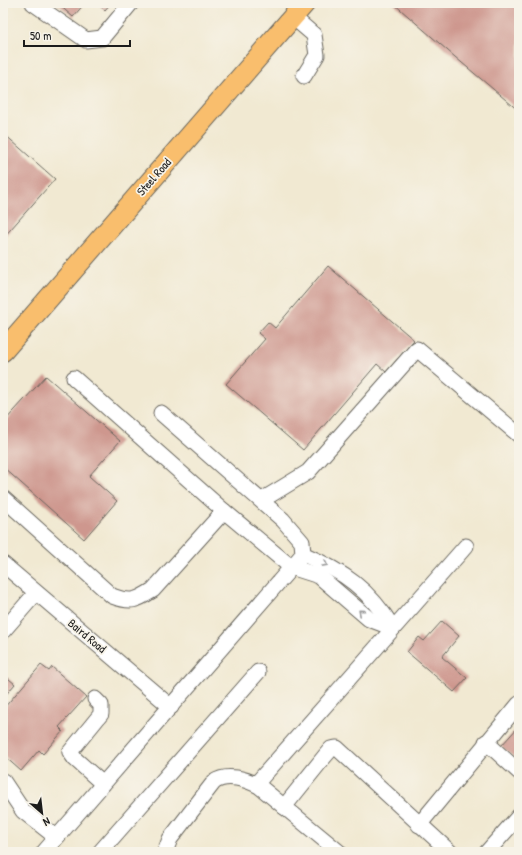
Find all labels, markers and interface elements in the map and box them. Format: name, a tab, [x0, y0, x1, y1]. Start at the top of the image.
scale bar	[24, 22, 130, 48]
text: 50 m	[30, 27, 51, 44]
street label: Steel Road	[133, 154, 175, 199]
one-way arrow	[320, 559, 328, 567]
one-way arrow	[358, 609, 366, 616]
street label: Baird Road	[65, 615, 110, 657]
north arrow	[22, 793, 62, 833]
text: N	[41, 814, 53, 829]

